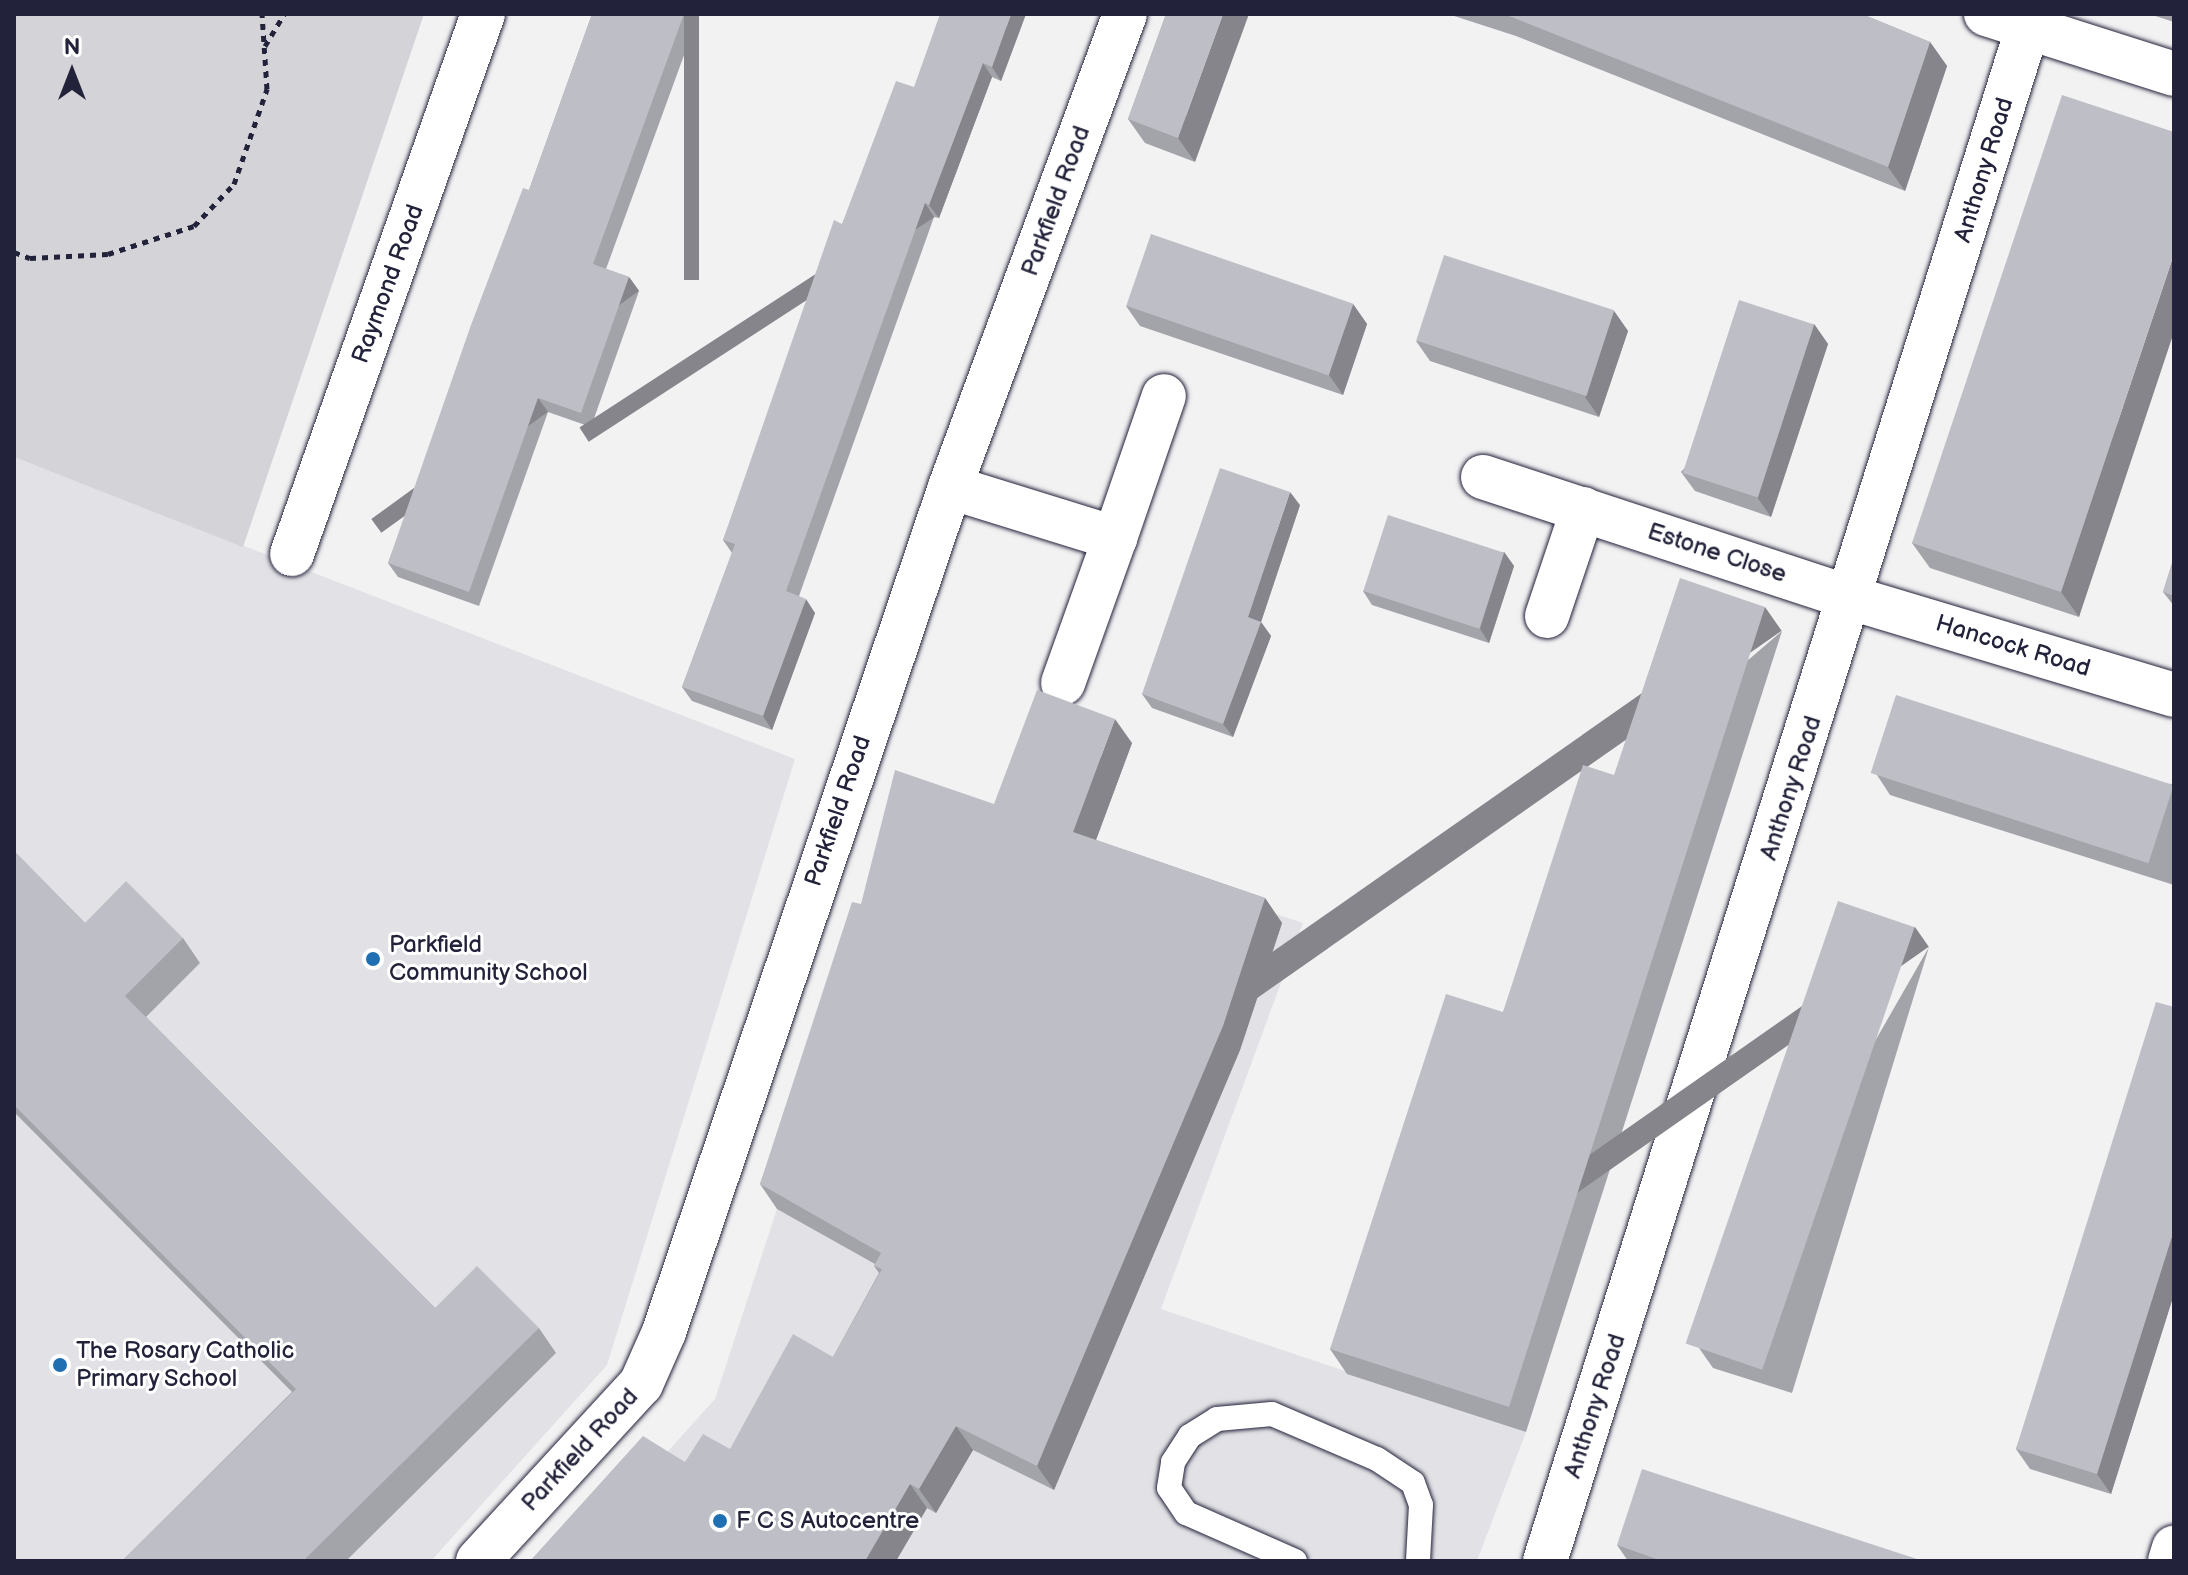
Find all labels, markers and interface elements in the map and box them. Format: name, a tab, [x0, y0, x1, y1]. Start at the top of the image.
north arrow	[32, 32, 112, 112]
text: N	[64, 34, 80, 61]
street label: Anthony Road	[1948, 93, 2020, 247]
street label: Parkfield Road	[1016, 122, 1096, 280]
street label: Raymond Road	[346, 201, 430, 367]
street label: Estone Close	[1644, 517, 1790, 589]
street label: Hancock Road	[1932, 609, 2094, 683]
street label: Anthony Road	[1754, 712, 1828, 864]
street label: Parkfield Road	[799, 732, 877, 890]
place label: Parkfield Community School	[389, 931, 590, 987]
marker: Parkfield Community School	[364, 950, 382, 968]
street label: Anthony Road	[1558, 1330, 1632, 1482]
place label: The Rosary Catholic Primary School	[76, 1337, 296, 1393]
marker: The Rosary Catholic Primary School	[51, 1356, 69, 1374]
street label: Parkfield Road	[516, 1383, 644, 1517]
place label: F C S Autocentre	[736, 1507, 920, 1535]
marker: F C S Autocentre	[711, 1512, 729, 1530]

